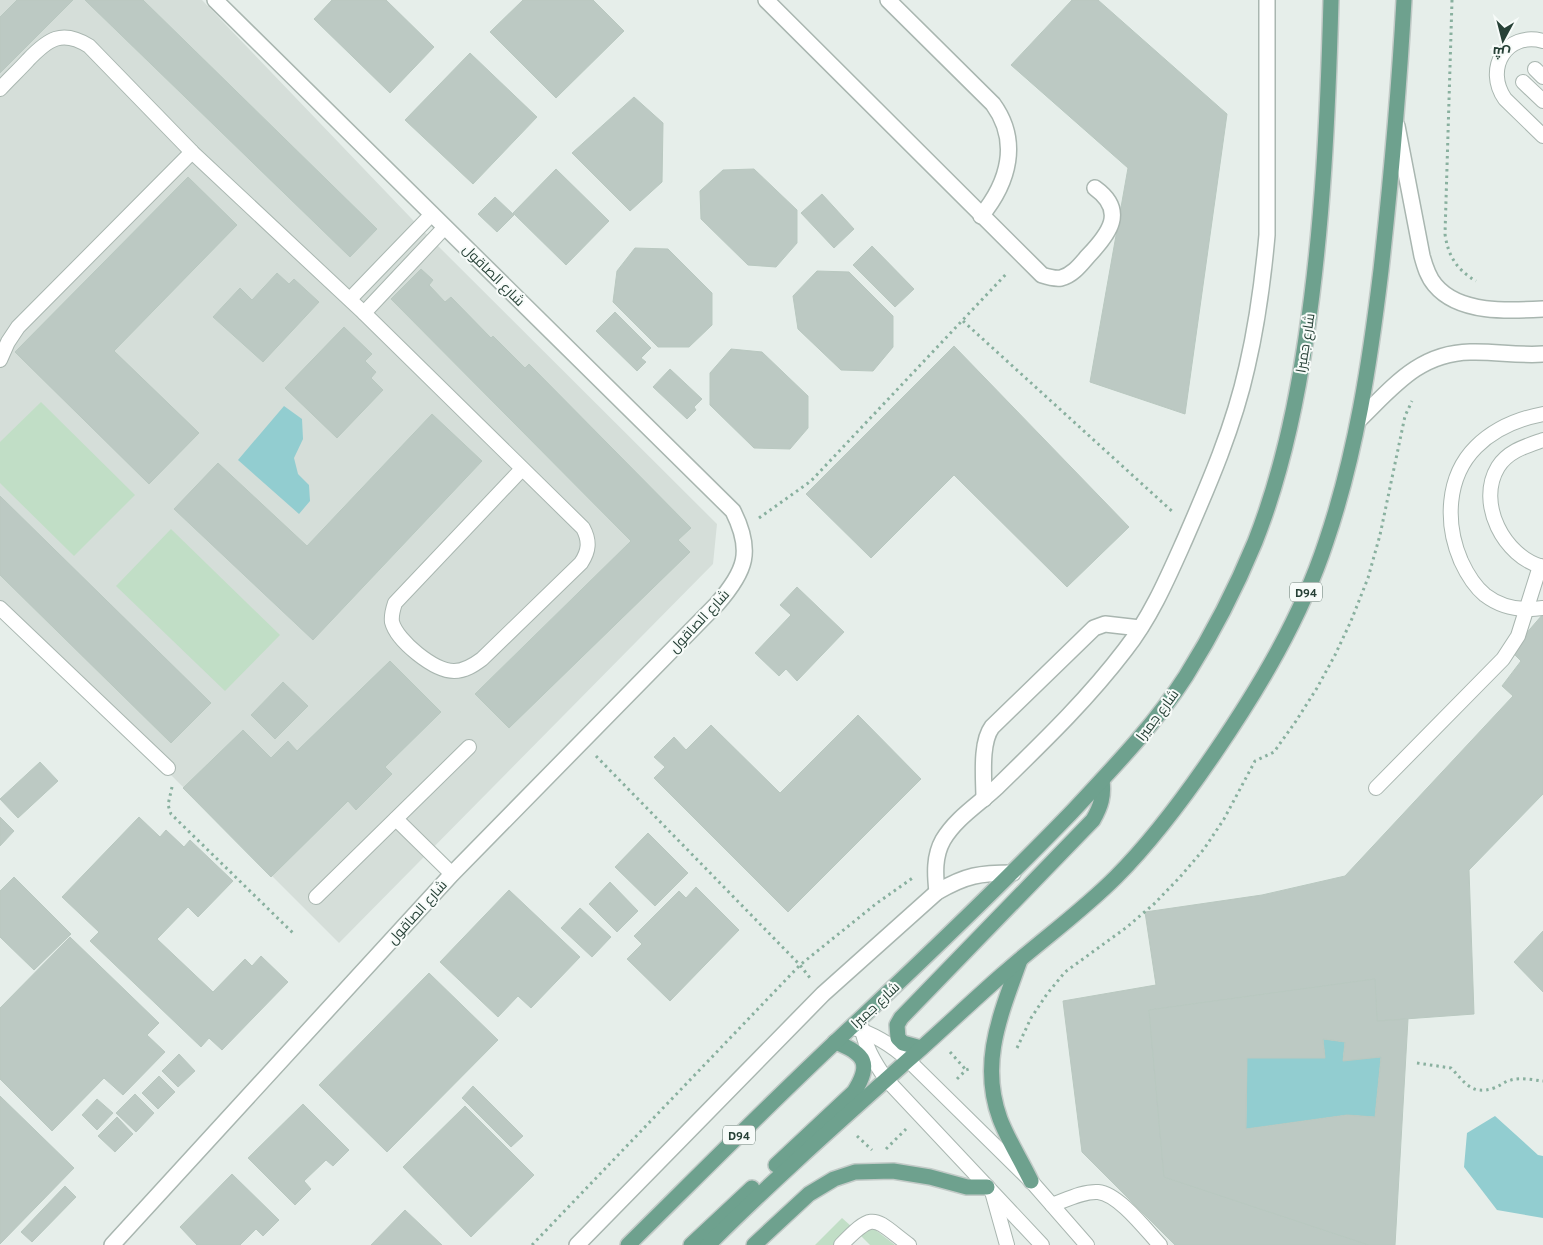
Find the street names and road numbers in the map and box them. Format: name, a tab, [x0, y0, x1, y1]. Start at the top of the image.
street label: شارع الصاقول	[459, 240, 529, 310]
street label: شارع جميرا	[1291, 312, 1319, 374]
road number: D94	[1290, 582, 1322, 602]
street label: شارع الصاقول	[665, 585, 733, 657]
street label: شارع جميرا	[1132, 686, 1182, 744]
street label: شارع الصاقول	[383, 876, 451, 948]
street label: شارع جميرا	[847, 978, 903, 1032]
road number: D94	[723, 1126, 755, 1144]

